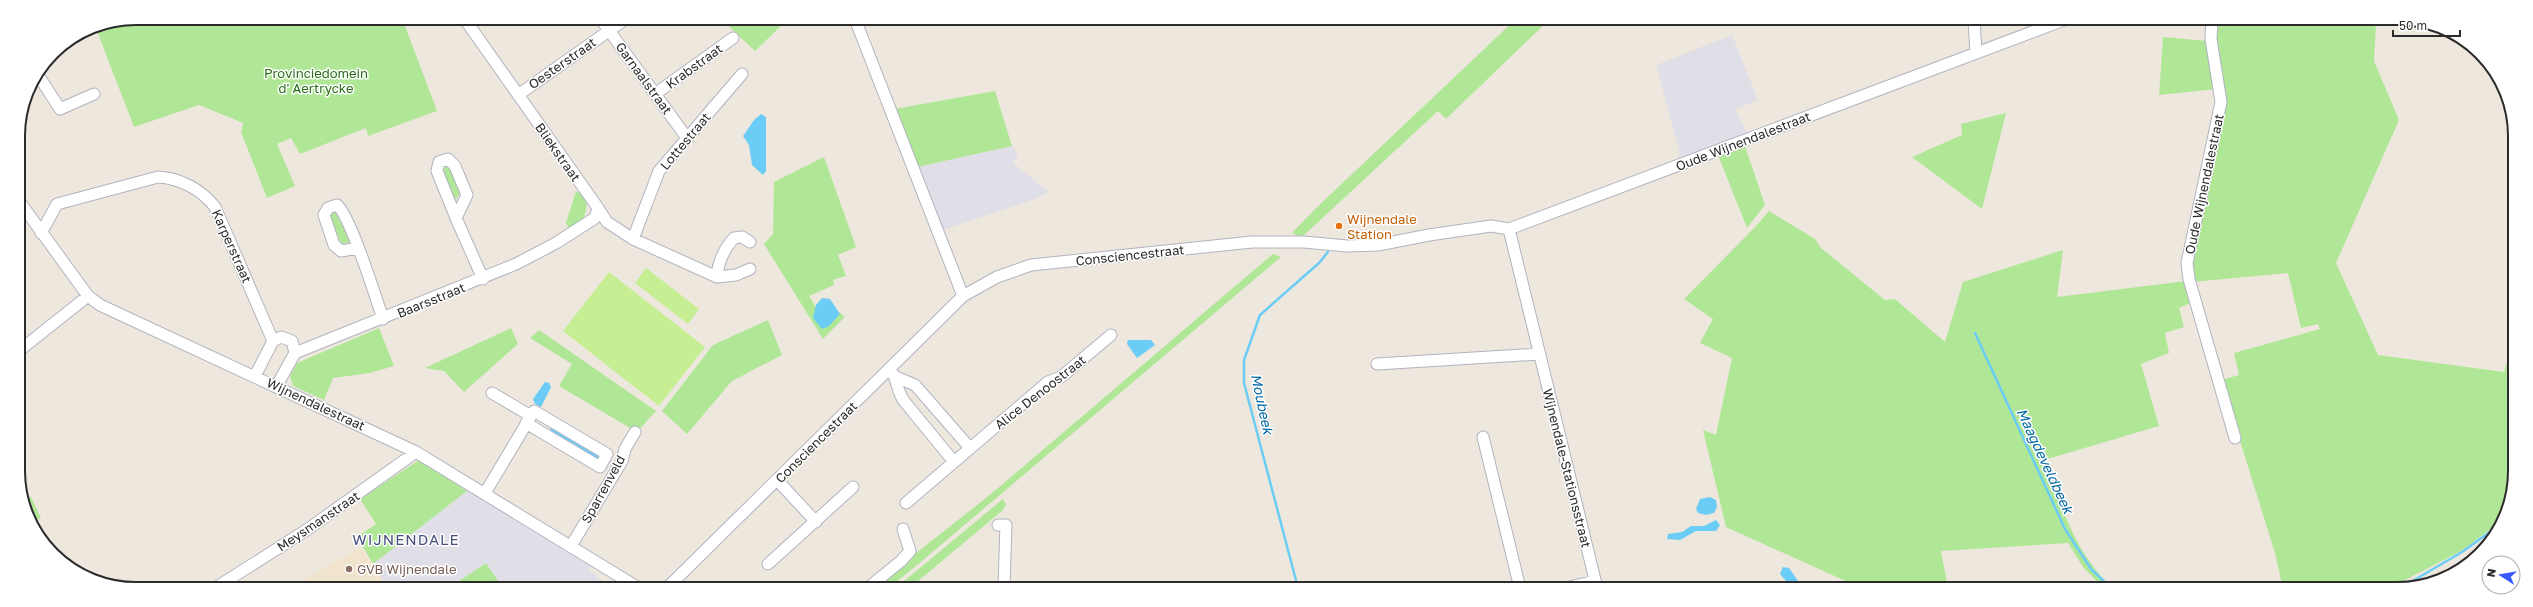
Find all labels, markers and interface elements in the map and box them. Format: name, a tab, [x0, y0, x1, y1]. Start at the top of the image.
scale bar	[2393, 12, 2460, 38]
text: 50 m	[2399, 18, 2427, 33]
street label: Oesterstraat	[525, 34, 599, 92]
street label: Garnaalstraat	[612, 39, 676, 117]
street label: Krabstraat	[663, 40, 725, 92]
park label: Provinciedomein d' Aertrycke	[264, 65, 368, 96]
street label: Oude Wijnendalestraat	[1673, 108, 1813, 174]
street label: Lottestraat	[656, 109, 714, 173]
street label: Oude Wijnendalestraat	[2181, 112, 2227, 256]
street label: Bliekstraat	[532, 120, 584, 184]
street label: Karperstraat	[209, 207, 255, 285]
place label: Wijnendale Station	[1347, 211, 1417, 242]
marker: Wijnendale Station	[1334, 221, 1344, 231]
street label: Consciencestraat	[1075, 241, 1185, 269]
street label: Baarsstraat	[395, 279, 467, 321]
street label: Alice Denoostraat	[991, 352, 1089, 432]
water label: Moubeek	[1248, 372, 1278, 438]
street label: Wijnendalestraat	[264, 374, 368, 434]
street label: Wijnendale-Stationsstraat	[1539, 387, 1595, 549]
street label: Consciencestraat	[772, 398, 860, 486]
water label: Maagdeveldbeek	[2014, 405, 2078, 518]
street label: Sparrenveld	[578, 452, 628, 526]
street label: Meysmanstraat	[274, 487, 362, 555]
district label: WIJNENDALE	[352, 530, 460, 548]
north arrow	[2481, 555, 2521, 595]
place label: GVB Wijnendale	[357, 561, 456, 577]
marker: GVB Wijnendale	[344, 564, 354, 574]
text: N	[2484, 567, 2498, 578]

